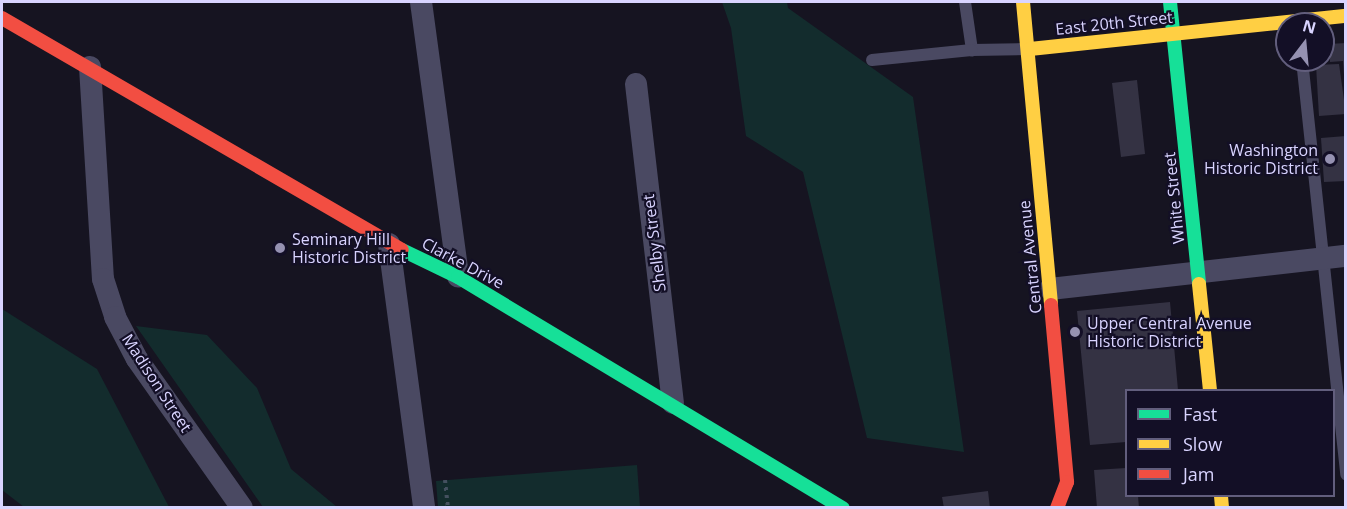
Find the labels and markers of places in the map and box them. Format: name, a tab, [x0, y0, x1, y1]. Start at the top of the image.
place label: Washington Historic District	[1204, 140, 1318, 178]
marker: Washington Historic District	[1323, 152, 1337, 166]
place label: Seminary Hill Historic District	[292, 229, 406, 267]
marker: Seminary Hill Historic District	[273, 241, 287, 255]
place label: Upper Central Avenue Historic District	[1087, 313, 1252, 351]
marker: Upper Central Avenue Historic District	[1068, 325, 1082, 339]

